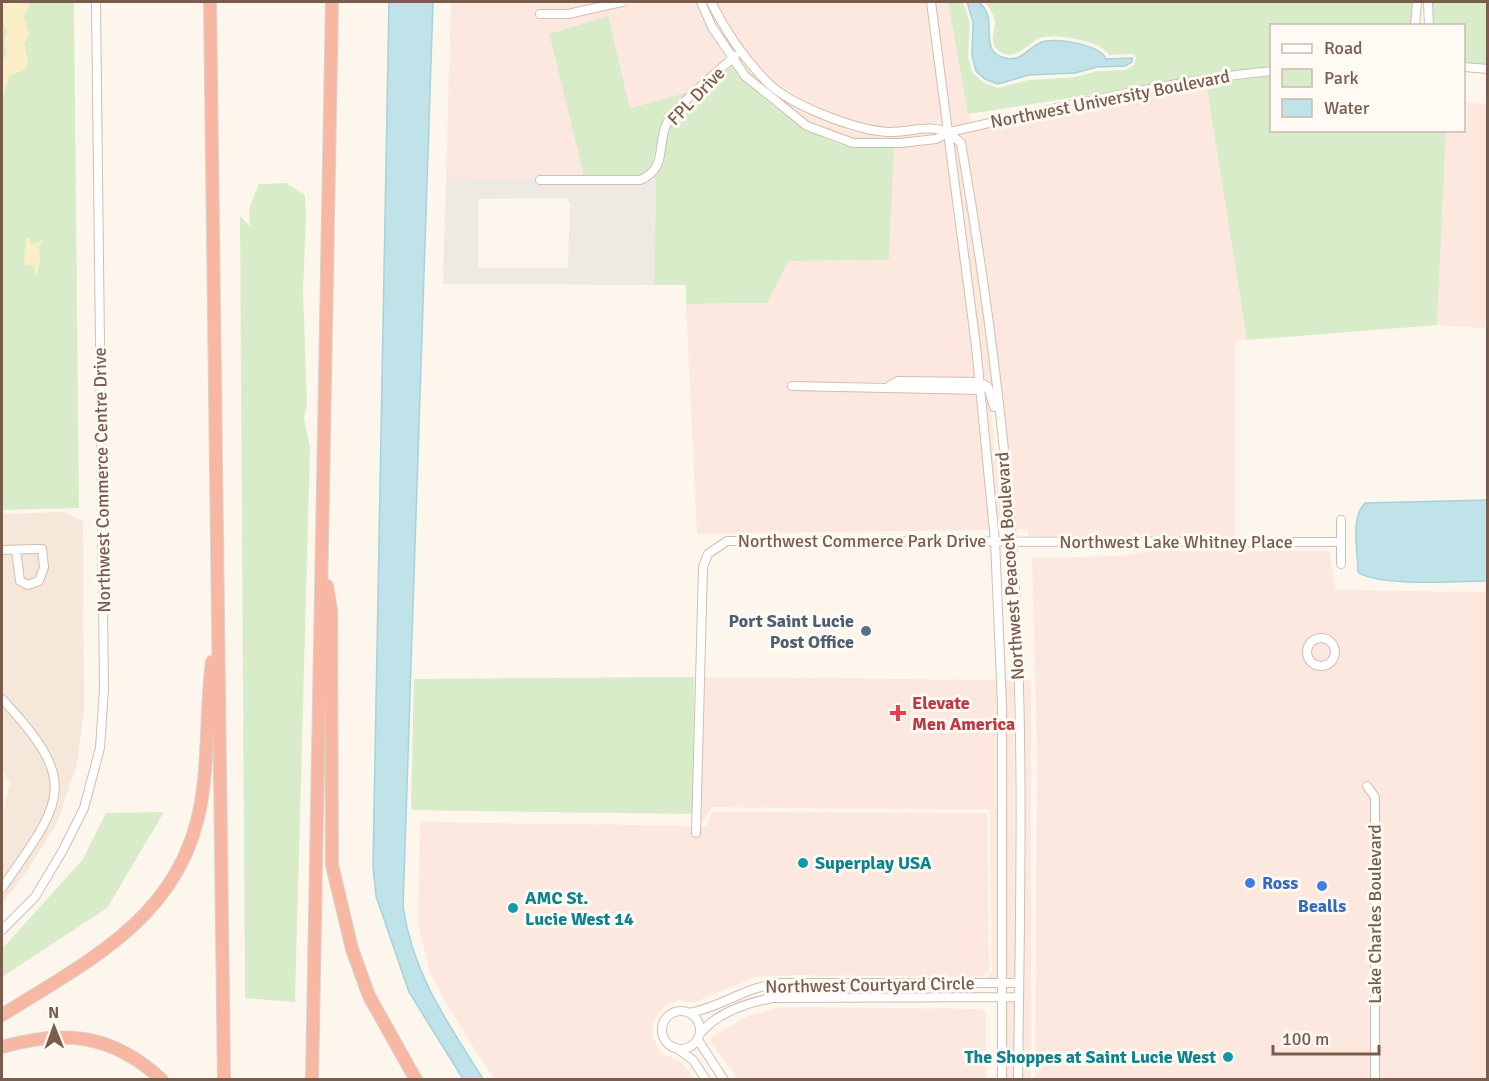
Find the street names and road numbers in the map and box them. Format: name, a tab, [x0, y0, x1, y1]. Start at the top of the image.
street label: FPL Drive	[663, 62, 729, 130]
street label: Northwest University Boulevard	[989, 65, 1231, 133]
street label: Northwest Commerce Centre Drive	[89, 347, 115, 613]
street label: Northwest Peacock Boulevard	[991, 451, 1029, 681]
street label: Northwest Commerce Park Drive	[738, 530, 986, 552]
street label: Northwest Lake Whitney Place	[1059, 531, 1293, 553]
street label: Lake Charles Boulevard	[1364, 824, 1386, 1004]
street label: Northwest Courtyard Circle	[765, 972, 975, 998]

